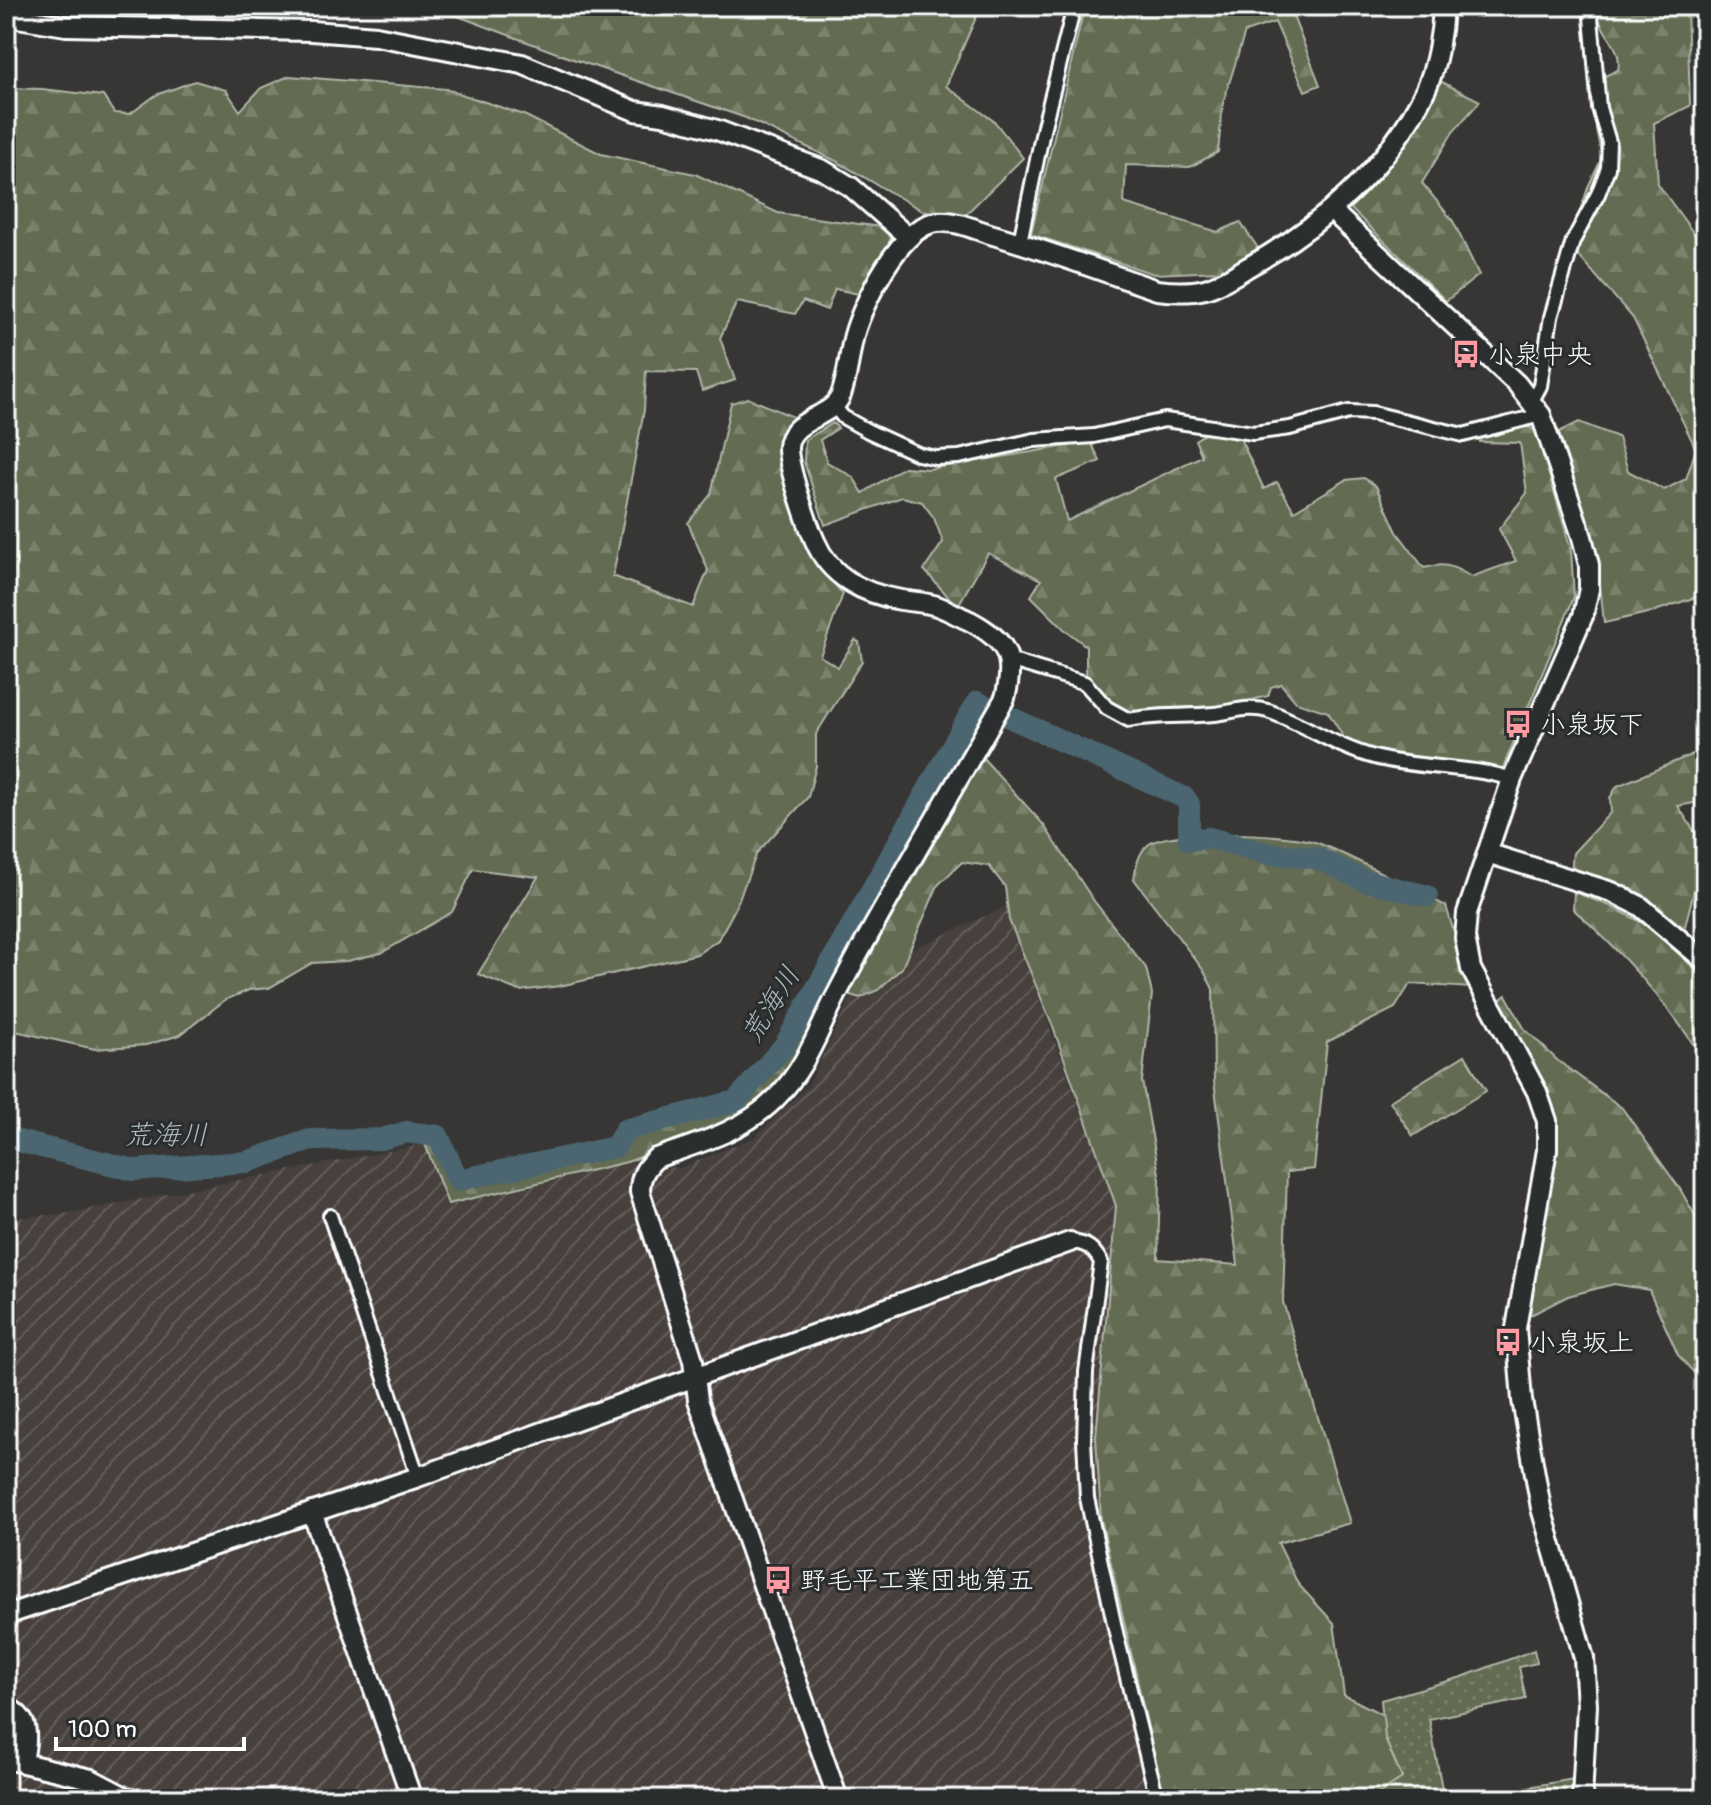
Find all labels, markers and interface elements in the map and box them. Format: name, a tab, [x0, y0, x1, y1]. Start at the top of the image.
bus stop icon: 小泉中央	[1451, 339, 1481, 369]
place label: 小泉中央	[1488, 339, 1592, 371]
bus stop icon: 小泉坂下	[1503, 709, 1533, 739]
place label: 小泉坂下	[1540, 709, 1644, 741]
water label: 荒海川	[734, 960, 808, 1050]
water label: 荒海川	[124, 1118, 208, 1153]
bus stop icon: 小泉坂上	[1493, 1327, 1523, 1357]
place label: 小泉坂上	[1530, 1327, 1634, 1359]
bus stop icon: 野毛平工業団地第五	[763, 1565, 793, 1595]
place label: 野毛平工業団地第五	[800, 1565, 1034, 1597]
scale bar	[56, 1701, 244, 1751]
text: 100 m	[68, 1715, 137, 1744]

